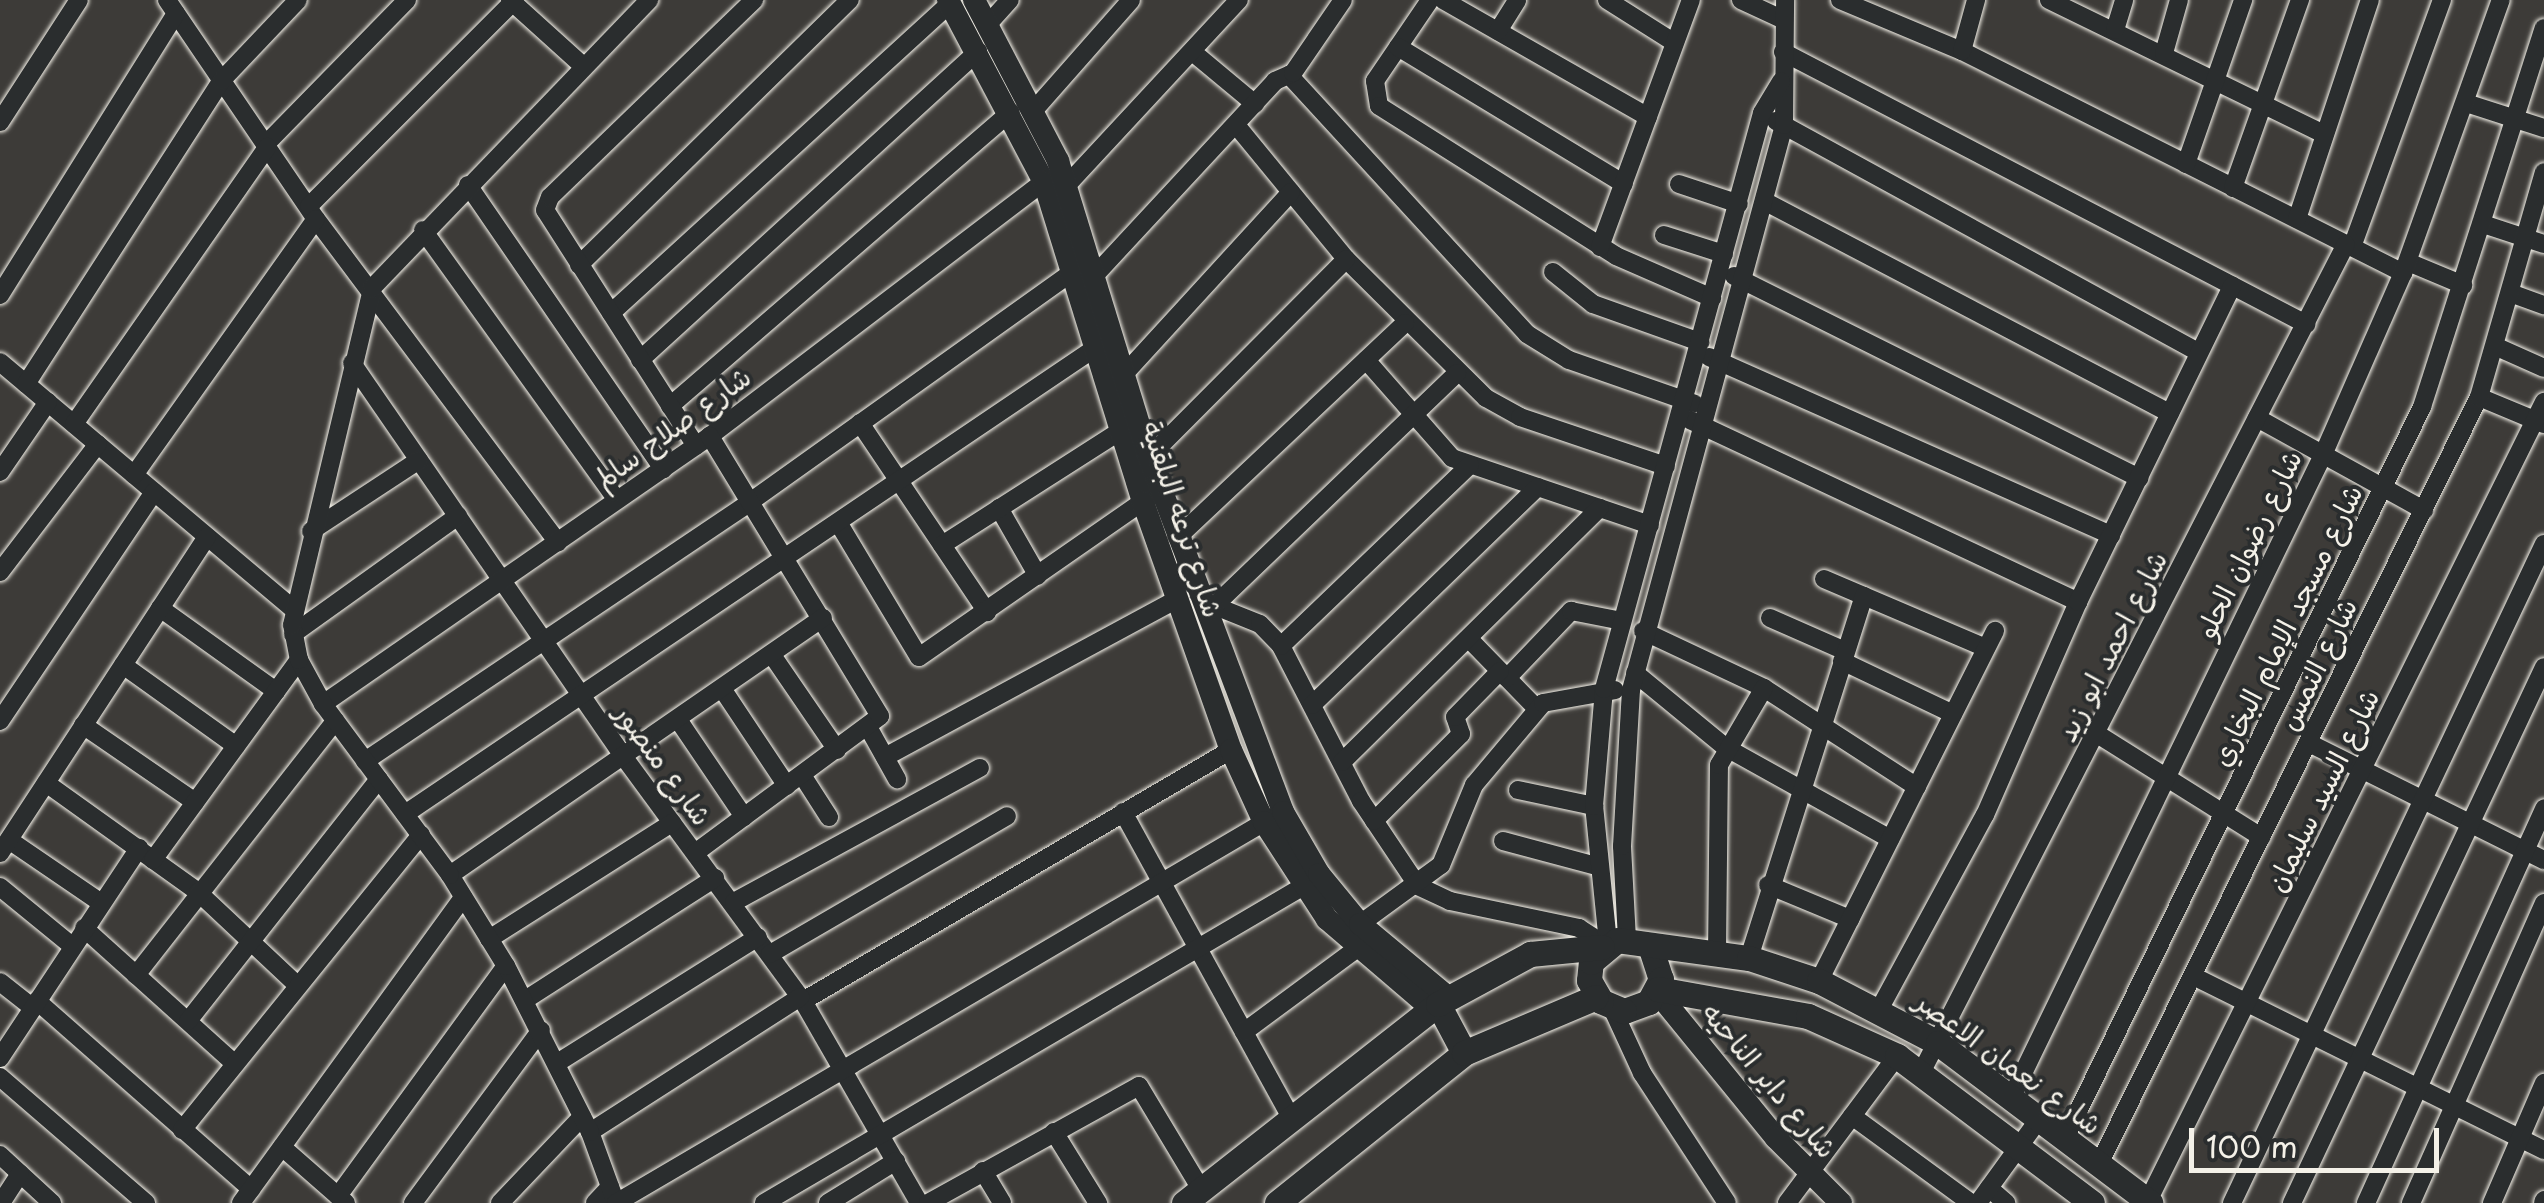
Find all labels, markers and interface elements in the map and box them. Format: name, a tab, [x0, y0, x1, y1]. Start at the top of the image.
street label: شارع صلاح سالم	[587, 359, 757, 495]
street label: شارع ترعه البلقنية	[1135, 417, 1231, 621]
street label: شارع رضوان الحلو	[2188, 444, 2308, 644]
street label: شارع مسجد الإمام البخاري	[2203, 479, 2369, 771]
street label: شارع احمد ابو زيد	[2049, 545, 2173, 747]
street label: شارع النمس	[2271, 593, 2363, 735]
street label: شارع السيد سليمان	[2258, 683, 2386, 897]
street label: شارع منصور	[609, 696, 719, 832]
street label: شارع نعمان الاعصر	[1909, 983, 2109, 1141]
street label: شارع داير الناحيه	[1695, 996, 1845, 1164]
scale bar	[2194, 1108, 2444, 1170]
text: 100 m	[2206, 1123, 2298, 1168]

